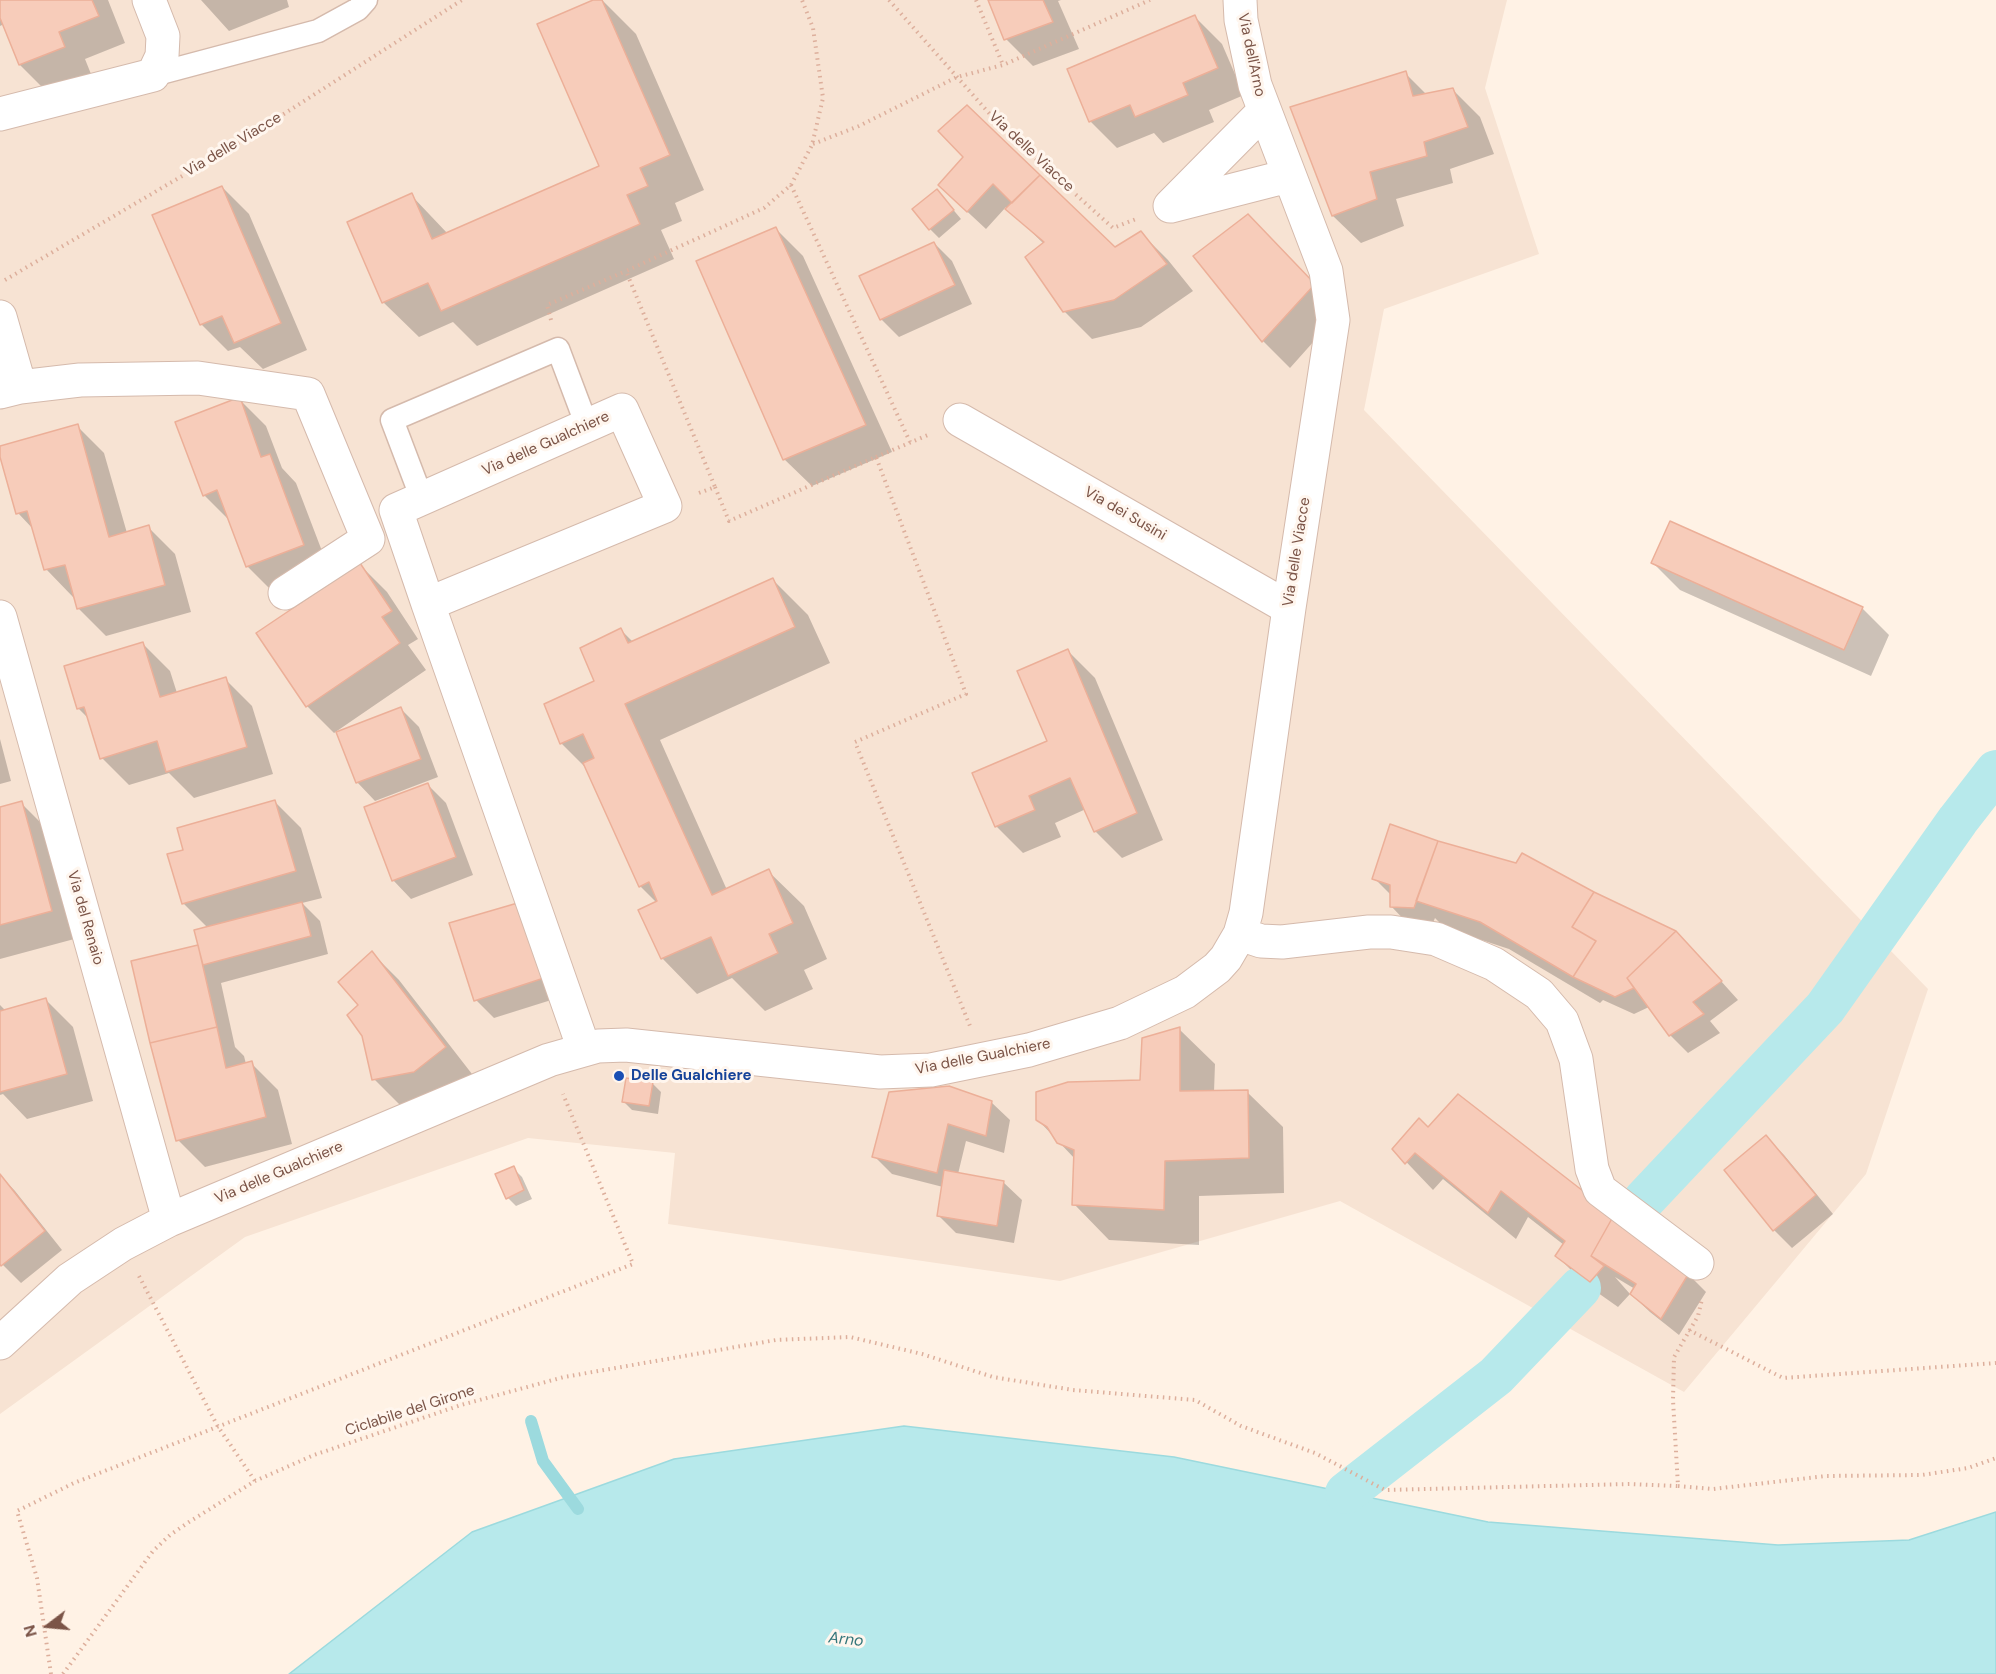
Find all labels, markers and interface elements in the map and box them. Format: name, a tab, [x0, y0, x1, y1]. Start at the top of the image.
street label: Via dell'Arno	[1233, 12, 1269, 98]
street label: Via delle Viacce	[984, 108, 1078, 196]
street label: Via delle Viacce	[181, 109, 285, 181]
street label: Via delle Gualchiere	[480, 408, 612, 480]
street label: Via dei Susini	[1081, 483, 1169, 545]
street label: Via delle Viacce	[1279, 496, 1315, 608]
street label: Via del Renaio	[63, 869, 107, 967]
street label: Via delle Gualchiere	[914, 1035, 1052, 1079]
place label: Delle Gualchiere	[631, 1067, 751, 1085]
marker: Delle Gualchiere	[612, 1069, 626, 1083]
street label: Via delle Gualchiere	[212, 1138, 346, 1208]
street label: Ciclabile del Girone	[343, 1382, 477, 1440]
north arrow	[18, 1596, 78, 1656]
text: N	[19, 1623, 42, 1640]
water label: Arno	[827, 1629, 865, 1651]

